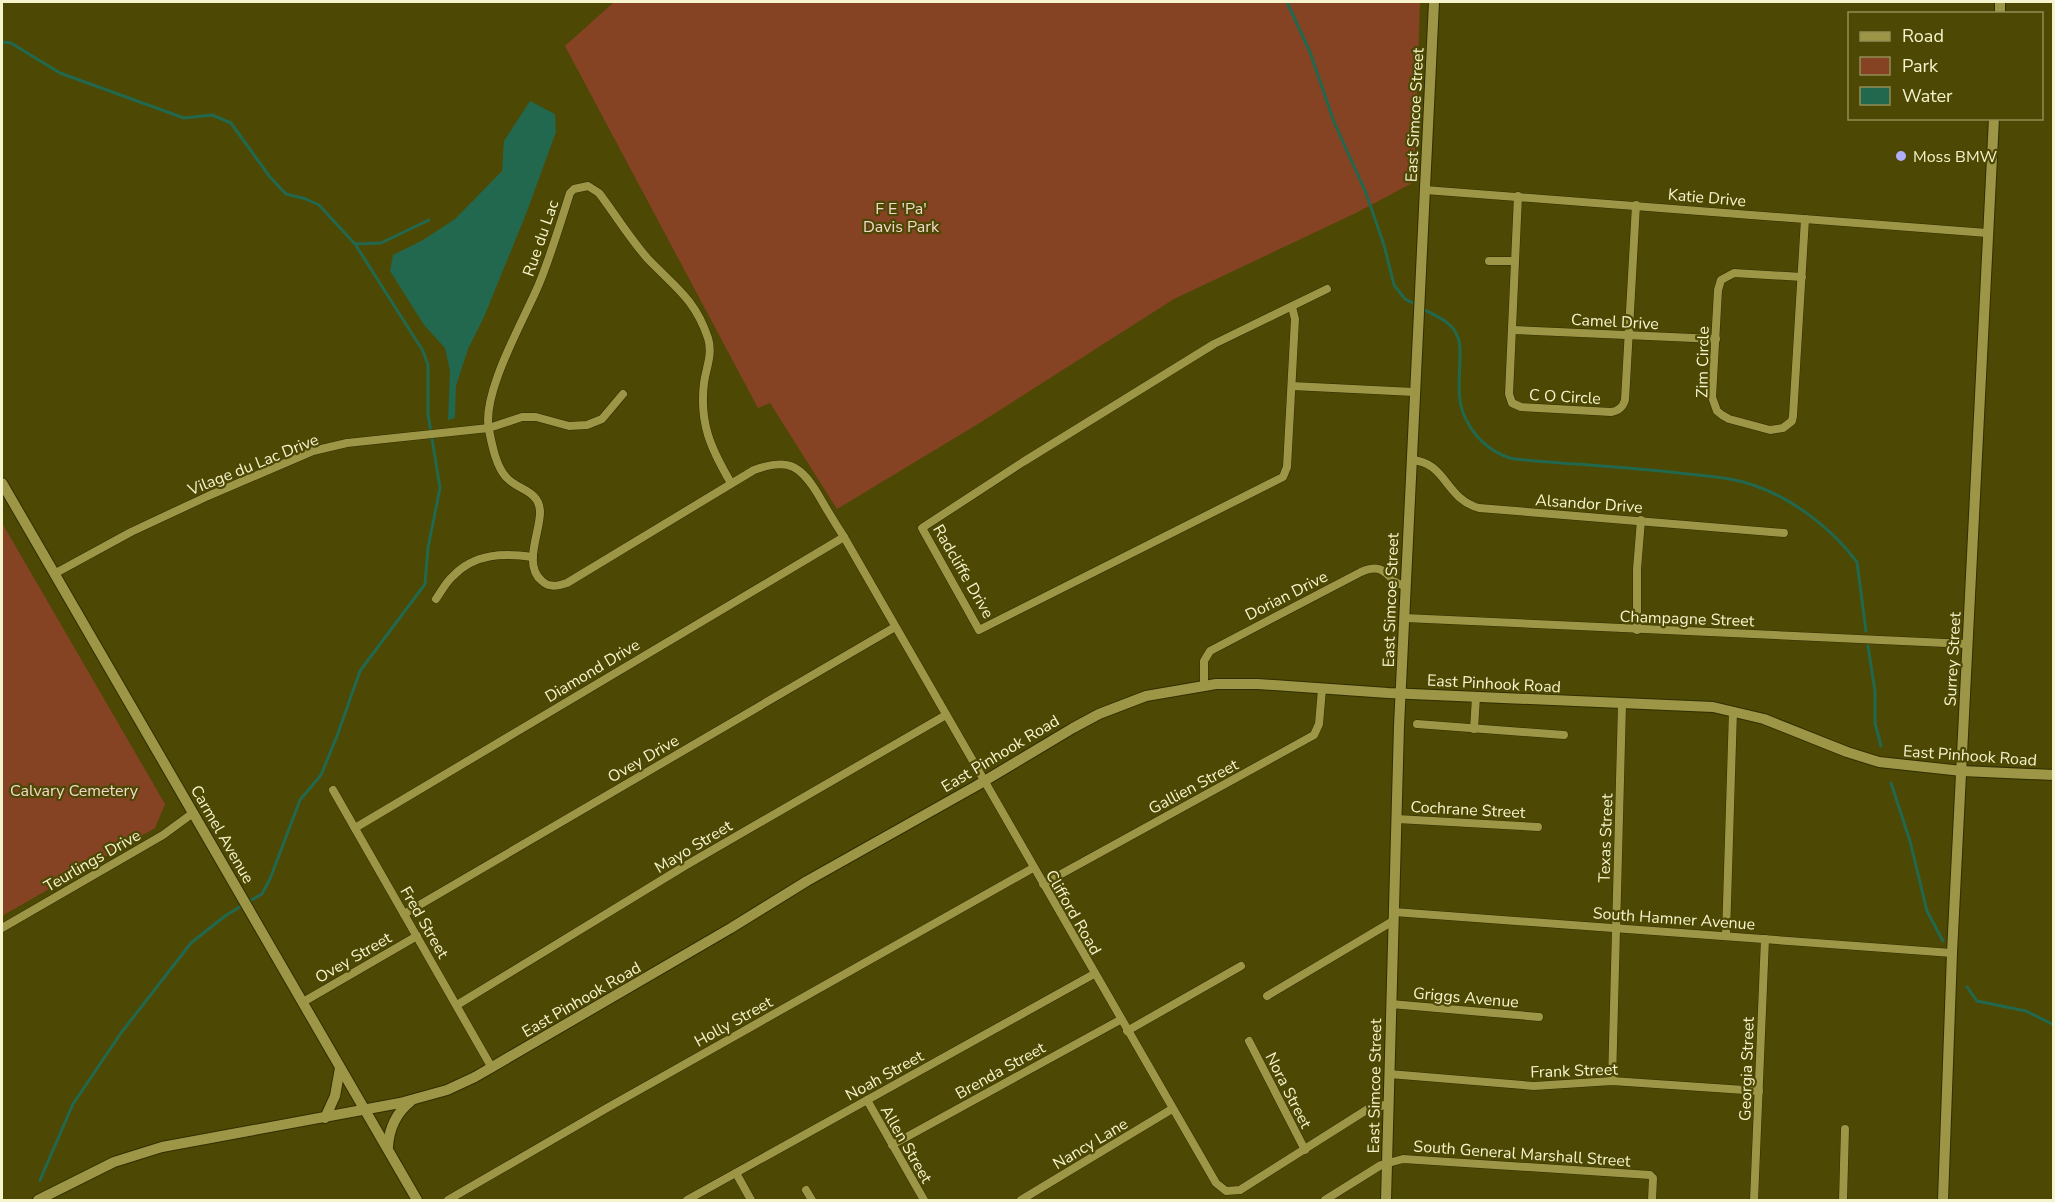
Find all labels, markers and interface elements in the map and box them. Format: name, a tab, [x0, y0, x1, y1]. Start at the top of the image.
legend	[1848, 12, 2043, 120]
text: Road	[1902, 24, 1944, 48]
street label: East Simcoe Street	[1400, 47, 1430, 183]
text: Park	[1902, 54, 1939, 78]
text: Water	[1902, 84, 1953, 108]
place label: Moss BMW	[1913, 146, 1998, 168]
marker: Moss BMW	[1894, 149, 1908, 163]
street label: Katie Drive	[1667, 184, 1747, 212]
street label: Rue du Lac	[518, 197, 564, 279]
park label: F E 'Pa' Davis Park	[863, 198, 940, 238]
street label: Camel Drive	[1570, 309, 1659, 335]
street label: Zim Circle	[1691, 326, 1715, 398]
street label: C O Circle	[1528, 384, 1601, 410]
street label: Vilage du Lac Drive	[184, 429, 322, 502]
street label: Alsandor Drive	[1534, 489, 1643, 519]
street label: Radcliffe Drive	[927, 520, 999, 623]
street label: East Simcoe Street	[1378, 532, 1404, 668]
street label: Dorian Drive	[1241, 566, 1331, 626]
street label: Champagne Street	[1619, 606, 1755, 632]
street label: Surrey Street	[1940, 611, 1966, 707]
street label: Diamond Drive	[541, 634, 644, 708]
street label: East Pinhook Road	[1426, 670, 1562, 698]
street label: East Pinhook Road	[937, 710, 1064, 798]
street label: Ovey Drive	[604, 730, 683, 788]
street label: East Pinhook Road	[1902, 740, 2038, 772]
street label: Gallien Street	[1145, 754, 1243, 820]
park label: Calvary Cemetery	[10, 780, 139, 802]
street label: Carmel Avenue	[185, 781, 259, 888]
street label: Texas Street	[1593, 793, 1619, 883]
street label: Cochrane Street	[1410, 796, 1526, 824]
street label: Mayo Street	[651, 815, 737, 879]
street label: Teurlings Drive	[40, 824, 145, 897]
street label: Clifford Road	[1040, 866, 1106, 959]
street label: Fred Street	[395, 882, 454, 963]
street label: South Hamner Avenue	[1592, 902, 1756, 936]
street label: Ovey Street	[311, 927, 396, 989]
street label: East Pinhook Road	[518, 957, 645, 1043]
street label: Griggs Avenue	[1412, 982, 1520, 1014]
street label: Holly Street	[690, 991, 777, 1052]
street label: Georgia Street	[1734, 1016, 1760, 1121]
street label: East Simcoe Street	[1363, 1018, 1387, 1154]
street label: Brenda Street	[952, 1037, 1050, 1105]
street label: Noah Street	[842, 1045, 928, 1106]
street label: Nora Street	[1260, 1049, 1317, 1133]
street label: Frank Street	[1530, 1058, 1619, 1084]
street label: Allen Street	[875, 1102, 937, 1188]
street label: Nancy Lane	[1049, 1113, 1132, 1175]
street label: South General Marshall Street	[1413, 1135, 1632, 1173]

